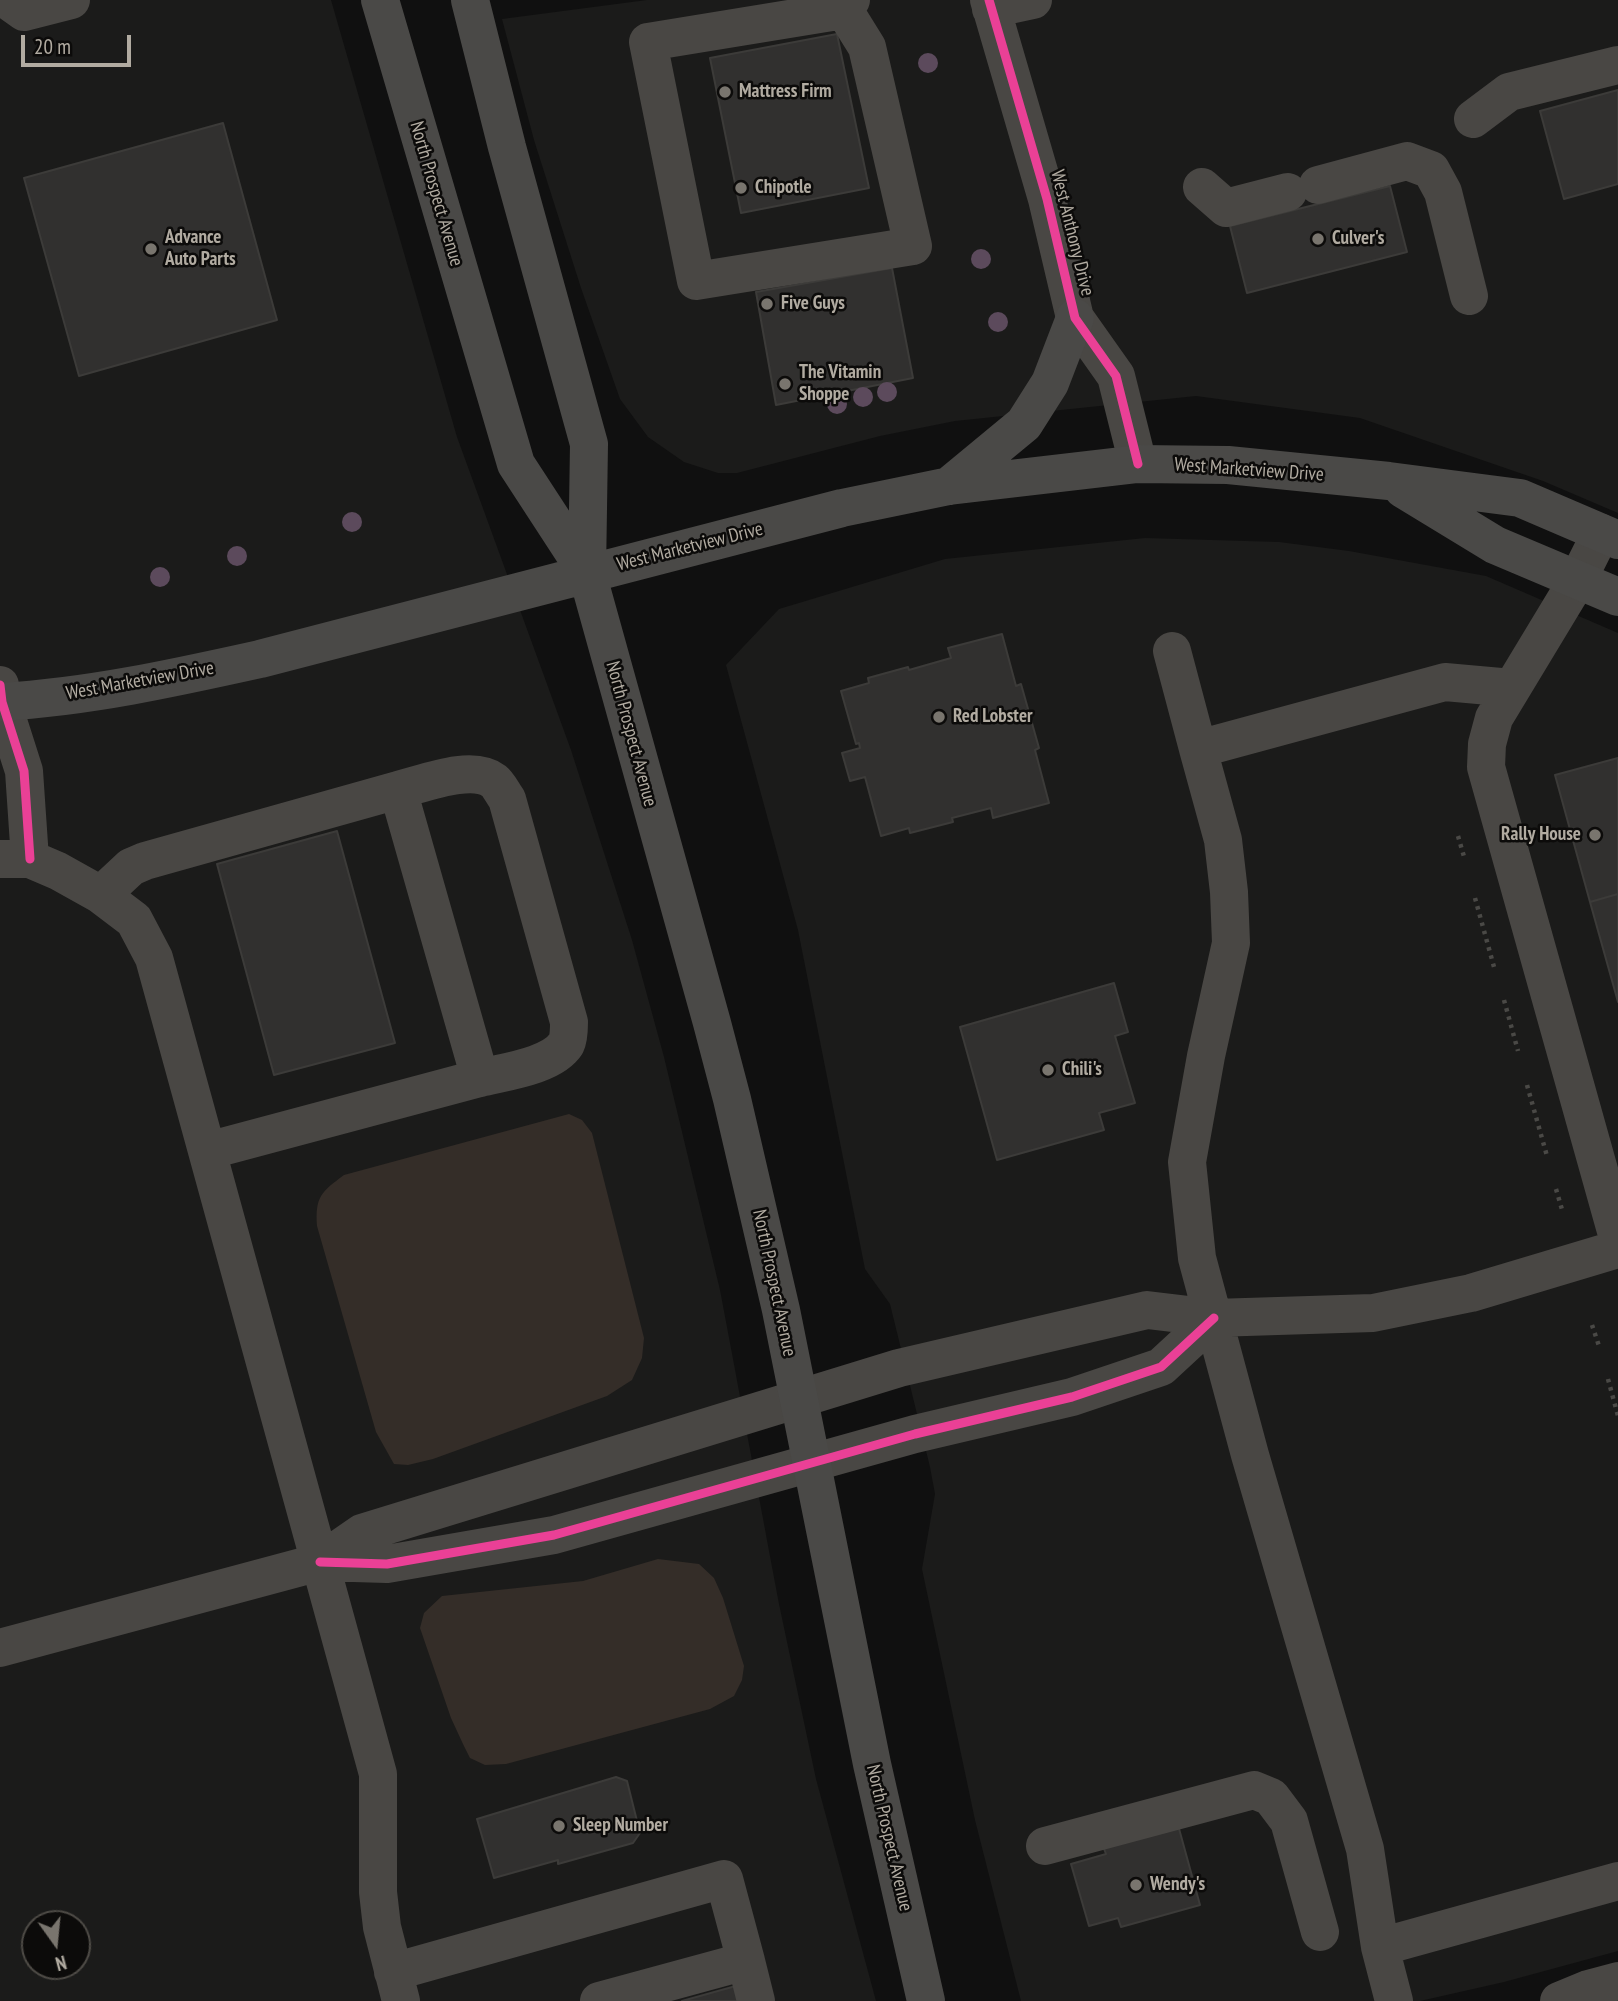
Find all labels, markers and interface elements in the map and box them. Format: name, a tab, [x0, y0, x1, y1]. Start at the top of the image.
scale bar	[24, 21, 135, 65]
text: 20 m	[34, 33, 71, 60]
place label: Mattress Firm	[739, 81, 832, 103]
marker: Mattress Firm	[717, 84, 733, 100]
street label: North Prospect Avenue	[404, 119, 468, 269]
street label: West Anthony Drive	[1045, 168, 1099, 298]
place label: Chipotle	[755, 177, 812, 199]
marker: Chipotle	[733, 180, 749, 196]
place label: Advance Auto Parts	[165, 227, 236, 271]
place label: Culver's	[1332, 228, 1384, 250]
marker: Culver's	[1310, 231, 1326, 247]
marker: Advance Auto Parts	[143, 241, 159, 257]
place label: Five Guys	[781, 293, 845, 315]
marker: Five Guys	[759, 296, 775, 312]
place label: The Vitamin Shoppe	[799, 362, 881, 406]
marker: The Vitamin Shoppe	[777, 376, 793, 392]
street label: West Marketview Drive	[1174, 453, 1324, 487]
street label: West Marketview Drive	[615, 518, 765, 576]
street label: West Marketview Drive	[64, 657, 216, 705]
street label: North Prospect Avenue	[601, 659, 661, 809]
place label: Red Lobster	[953, 706, 1033, 728]
marker: Red Lobster	[931, 709, 947, 725]
place label: Rally House	[1501, 824, 1581, 846]
marker: Rally House	[1587, 827, 1603, 843]
place label: Chili's	[1062, 1059, 1102, 1081]
marker: Chili's	[1040, 1062, 1056, 1078]
street label: North Prospect Avenue	[747, 1207, 801, 1359]
street label: North Prospect Avenue	[861, 1763, 917, 1913]
place label: Sleep Number	[573, 1815, 668, 1837]
marker: Sleep Number	[551, 1818, 567, 1834]
place label: Wendy's	[1150, 1874, 1205, 1896]
marker: Wendy's	[1128, 1877, 1144, 1893]
north arrow	[21, 1910, 91, 1980]
text: N	[53, 1950, 69, 1976]

